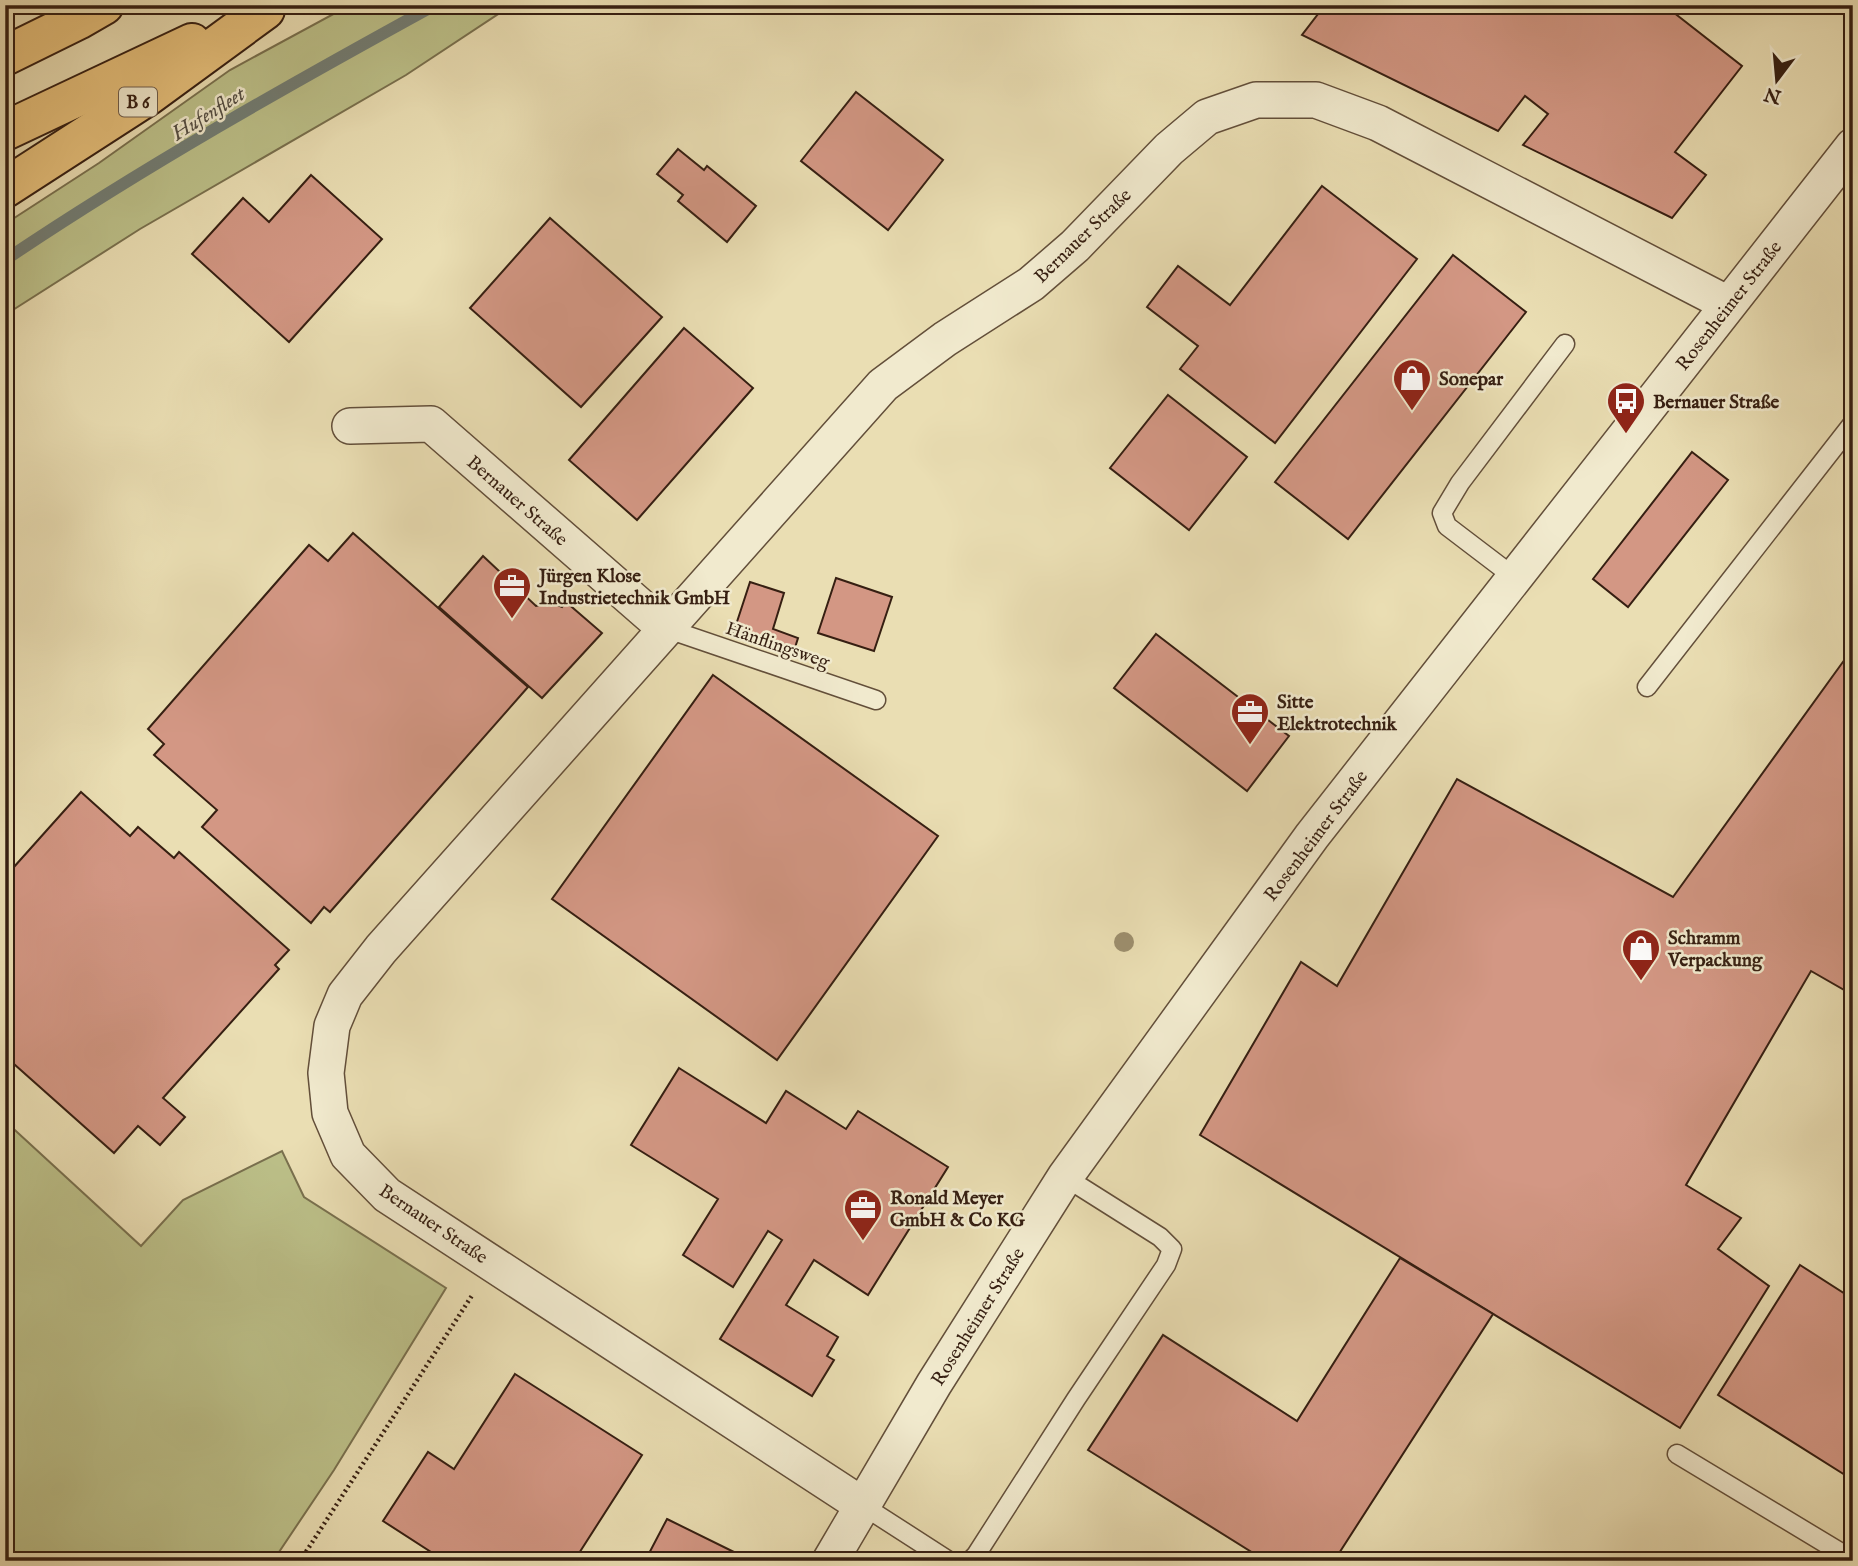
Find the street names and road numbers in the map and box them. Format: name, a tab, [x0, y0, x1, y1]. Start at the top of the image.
road number: B 6	[119, 88, 157, 116]
street label: Bernauer Straße	[1030, 184, 1137, 289]
street label: Rosenheimer Straße	[1671, 236, 1788, 376]
street label: Bernauer Straße	[461, 451, 572, 552]
street label: Hänflingsweg	[722, 617, 833, 675]
street label: Rosenheimer Straße	[1259, 766, 1374, 907]
street label: Bernauer Straße	[374, 1179, 492, 1270]
street label: Rosenheimer Straße	[927, 1243, 1031, 1391]

